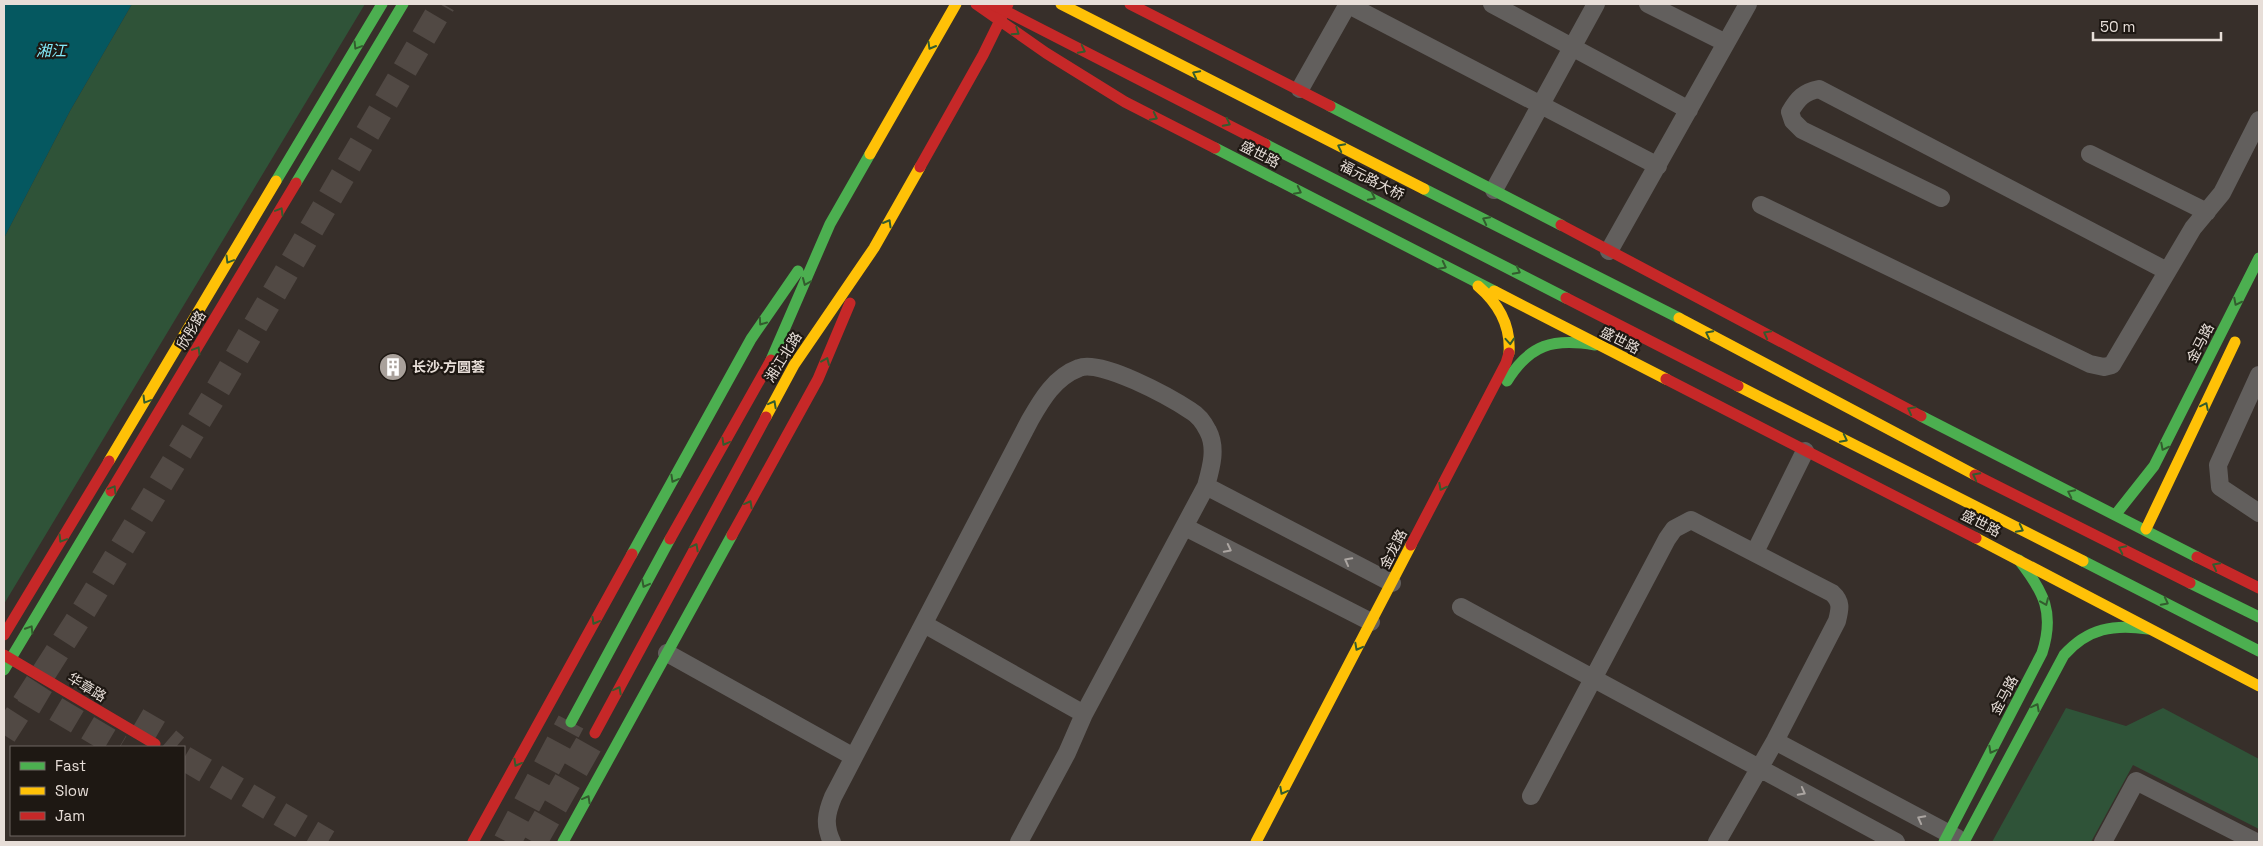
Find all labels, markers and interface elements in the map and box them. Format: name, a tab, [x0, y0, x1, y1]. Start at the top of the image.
scale bar	[2093, 10, 2220, 42]
text: 50 m	[2100, 17, 2135, 36]
one-way arrow	[1010, 26, 1020, 35]
one-way arrow	[354, 40, 364, 49]
one-way arrow	[927, 40, 937, 49]
water label: 湘江	[36, 41, 68, 60]
one-way arrow	[1077, 44, 1086, 54]
one-way arrow	[1193, 70, 1202, 80]
one-way arrow	[1149, 111, 1158, 121]
one-way arrow	[1222, 117, 1231, 127]
street label: 盛世路	[1237, 136, 1283, 172]
one-way arrow	[1337, 143, 1346, 153]
street label: 福元路大桥	[1337, 156, 1407, 204]
one-way arrow	[1293, 185, 1302, 195]
one-way arrow	[1367, 191, 1376, 201]
one-way arrow	[274, 207, 284, 216]
one-way arrow	[1483, 216, 1492, 226]
one-way arrow	[882, 219, 892, 228]
one-way arrow	[226, 255, 236, 264]
one-way arrow	[1438, 260, 1447, 270]
one-way arrow	[1511, 265, 1520, 275]
one-way arrow	[801, 277, 812, 286]
one-way arrow	[2233, 297, 2243, 306]
street label: 欣彤路	[172, 307, 210, 353]
one-way arrow	[759, 316, 768, 326]
street label: 金马路	[2182, 320, 2218, 366]
street label: 盛世路	[1597, 322, 1643, 358]
street label: 湘江北路	[761, 328, 805, 386]
one-way arrow	[1705, 330, 1714, 340]
one-way arrow	[1764, 330, 1773, 340]
one-way arrow	[1504, 337, 1515, 345]
one-way arrow	[190, 347, 200, 356]
building icon: 长沙·方圆荟	[378, 352, 408, 382]
one-way arrow	[820, 357, 831, 366]
place label: 长沙·方圆荟	[412, 358, 485, 376]
one-way arrow	[142, 394, 152, 403]
one-way arrow	[766, 400, 776, 409]
one-way arrow	[2198, 403, 2208, 412]
one-way arrow	[1907, 406, 1916, 416]
one-way arrow	[1839, 433, 1848, 443]
one-way arrow	[721, 437, 731, 446]
one-way arrow	[2160, 441, 2170, 450]
one-way arrow	[1973, 472, 1982, 482]
one-way arrow	[670, 473, 680, 482]
one-way arrow	[1438, 482, 1448, 491]
one-way arrow	[107, 486, 117, 495]
one-way arrow	[2067, 488, 2076, 499]
one-way arrow	[743, 500, 753, 509]
street label: 盛世路	[1958, 505, 2004, 541]
one-way arrow	[2015, 523, 2024, 533]
street label: 金龙路	[1375, 526, 1411, 572]
one-way arrow	[59, 534, 69, 543]
one-way arrow	[689, 543, 699, 552]
one-way arrow	[1223, 543, 1232, 553]
one-way arrow	[2118, 545, 2127, 555]
one-way arrow	[1345, 557, 1354, 567]
one-way arrow	[2212, 562, 2221, 572]
one-way arrow	[642, 579, 652, 588]
one-way arrow	[2160, 596, 2169, 606]
one-way arrow	[2039, 597, 2049, 605]
one-way arrow	[592, 616, 602, 625]
one-way arrow	[23, 625, 33, 634]
one-way arrow	[1354, 641, 1364, 650]
street label: 华章路	[64, 668, 110, 706]
street label: 金马路	[1986, 672, 2022, 718]
one-way arrow	[612, 686, 622, 695]
one-way arrow	[2030, 703, 2040, 712]
one-way arrow	[1988, 745, 1998, 754]
legend	[10, 746, 185, 836]
text: Fast	[55, 756, 86, 775]
one-way arrow	[513, 758, 523, 767]
text: Slow	[55, 781, 89, 800]
one-way arrow	[1279, 785, 1289, 794]
one-way arrow	[1797, 785, 1806, 795]
one-way arrow	[580, 796, 590, 805]
text: Jam	[55, 806, 85, 825]
one-way arrow	[1917, 815, 1926, 825]

